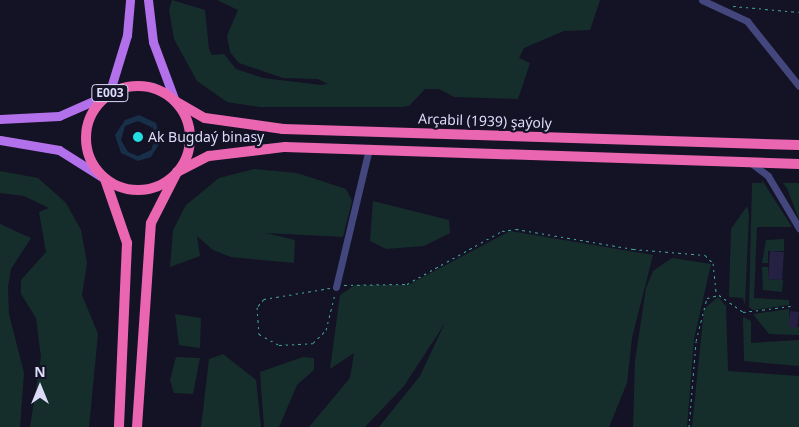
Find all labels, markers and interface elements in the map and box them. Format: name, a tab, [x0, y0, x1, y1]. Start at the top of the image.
road number: E003	[91, 84, 129, 102]
street label: Arçabil (1939) şaýoly	[418, 110, 552, 132]
place label: Ak Bugdaý binasy	[148, 129, 264, 145]
marker: Ak Bugdaý binasy	[132, 131, 144, 143]
north arrow	[15, 362, 65, 412]
text: N	[34, 362, 46, 381]

